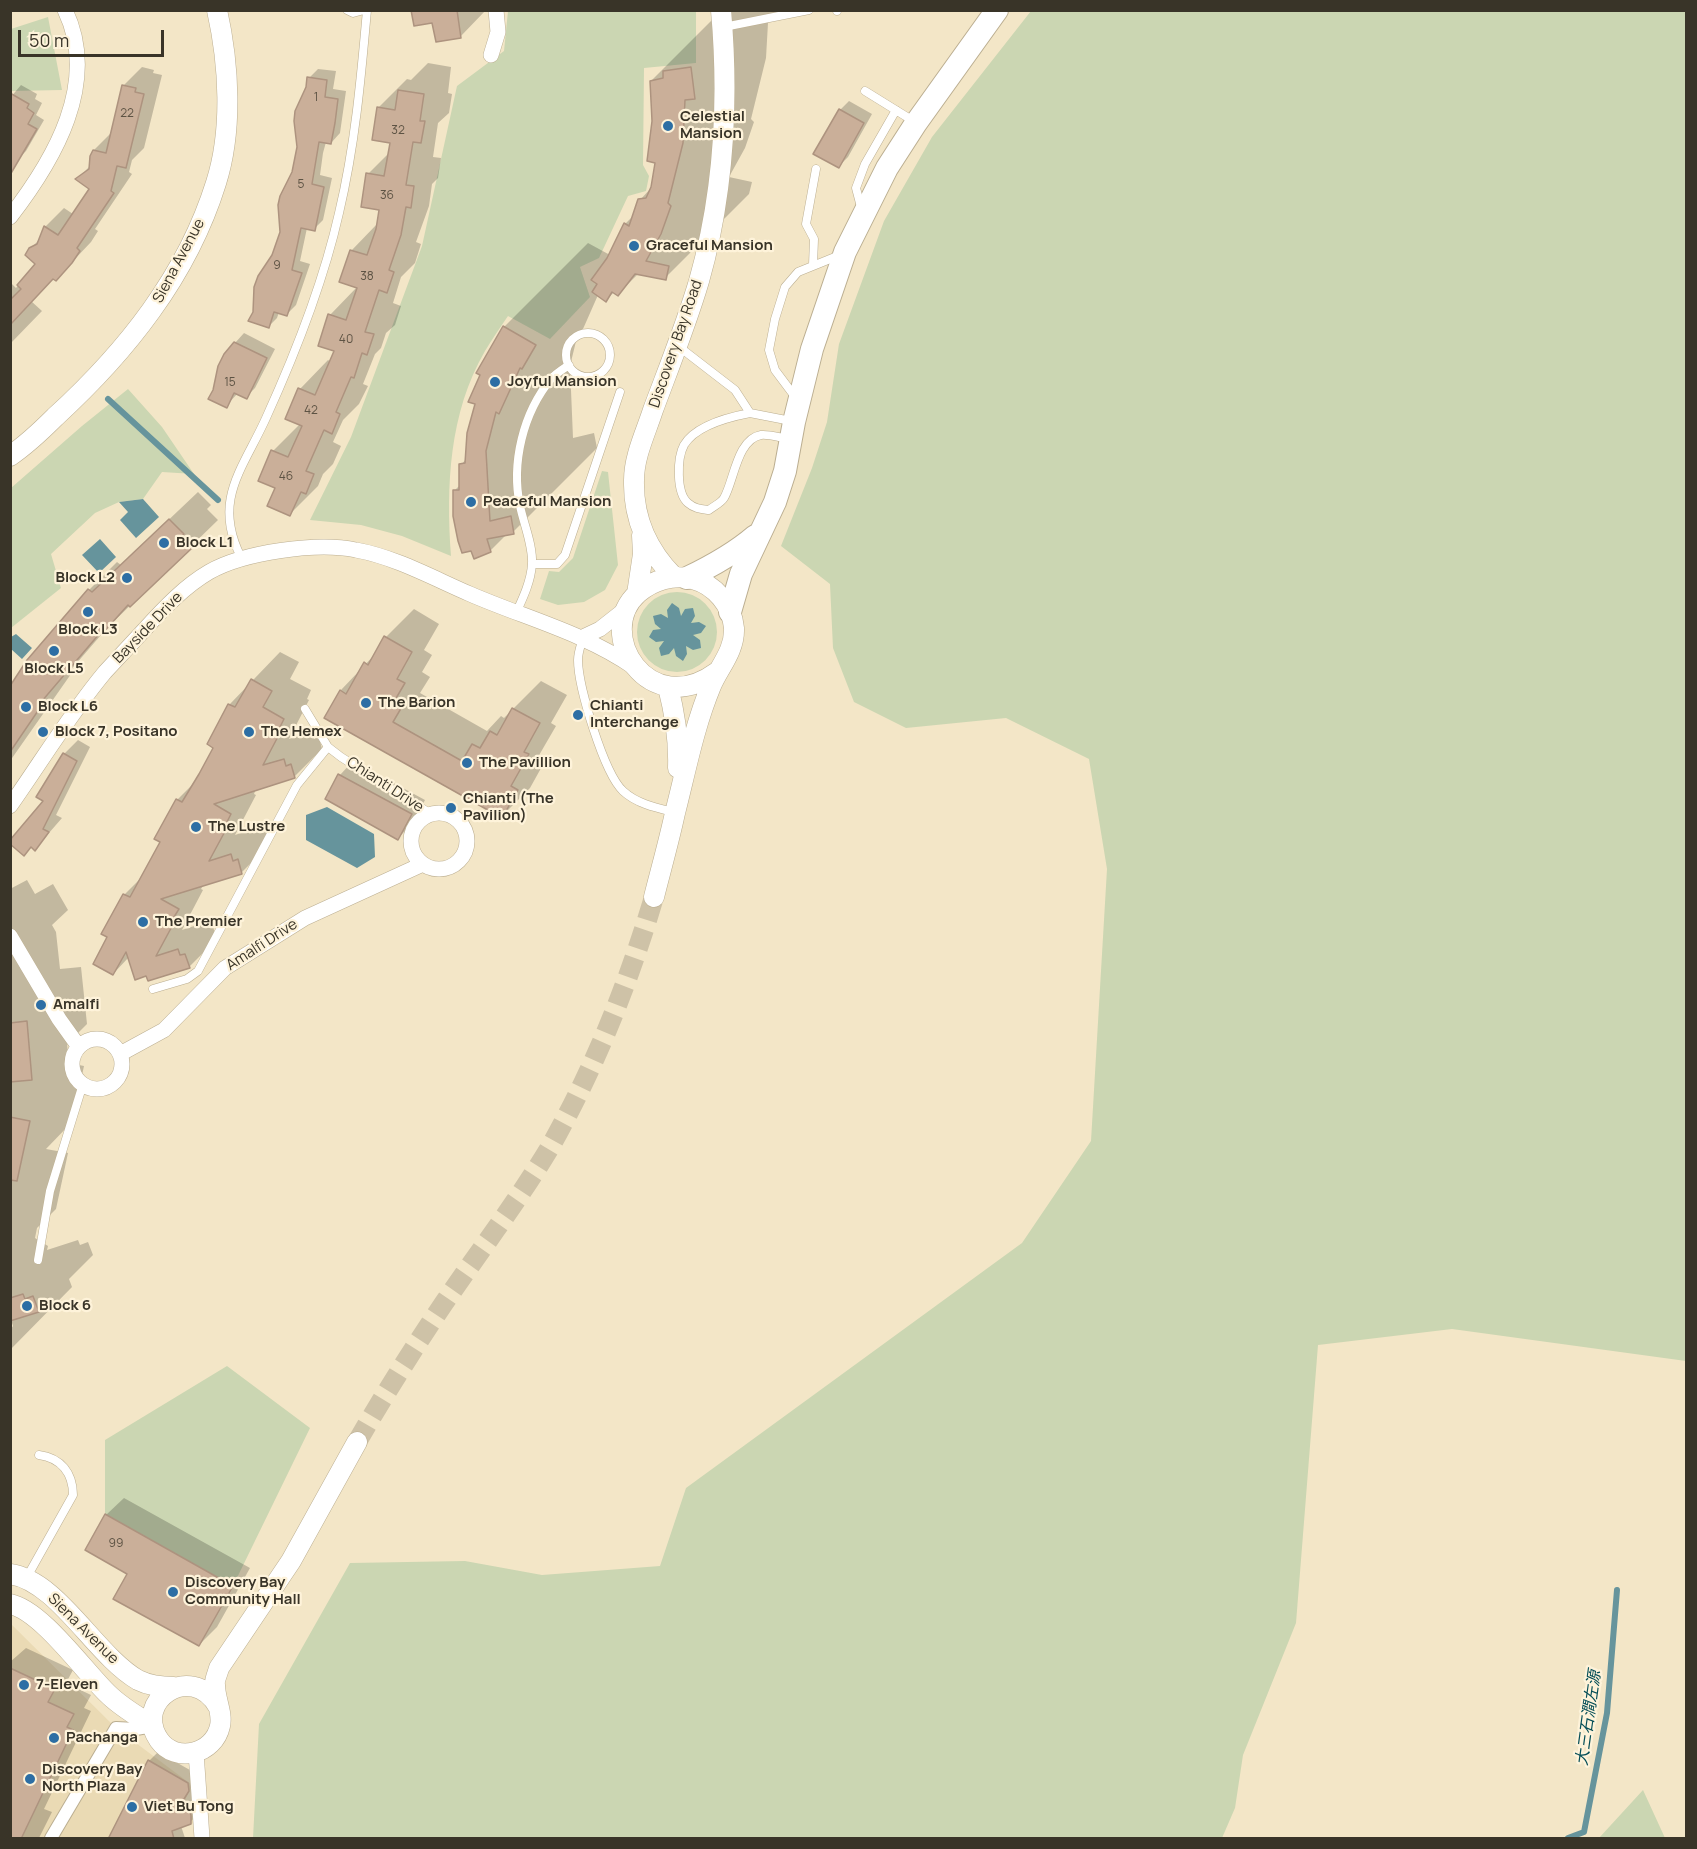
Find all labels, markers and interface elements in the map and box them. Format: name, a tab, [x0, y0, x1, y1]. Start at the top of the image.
scale bar	[21, 18, 166, 56]
text: 50 m	[29, 28, 69, 52]
house number: 1	[314, 91, 318, 105]
house number: 22	[120, 107, 134, 121]
place label: Celestial Mansion	[680, 108, 745, 143]
marker: Celestial Mansion	[661, 119, 675, 133]
house number: 32	[391, 124, 405, 138]
house number: 5	[298, 178, 304, 192]
house number: 36	[380, 189, 394, 203]
street label: Siena Avenue	[149, 216, 209, 306]
place label: Graceful Mansion	[646, 237, 773, 255]
marker: Graceful Mansion	[627, 239, 641, 253]
house number: 9	[273, 259, 281, 273]
house number: 38	[360, 270, 374, 284]
street label: Discovery Bay Road	[646, 278, 706, 410]
house number: 40	[339, 333, 353, 347]
place label: Joyful Mansion	[507, 373, 617, 391]
marker: Joyful Mansion	[488, 375, 502, 389]
house number: 15	[224, 376, 236, 390]
house number: 42	[304, 404, 318, 418]
house number: 46	[279, 470, 293, 484]
place label: Peaceful Mansion	[483, 493, 611, 511]
marker: Peaceful Mansion	[464, 495, 478, 509]
place label: Block L1	[176, 534, 233, 552]
marker: Block L1	[157, 536, 171, 550]
place label: Block L2	[55, 569, 115, 587]
marker: Block L2	[120, 571, 134, 585]
street label: Bayside Drive	[110, 589, 186, 667]
marker: Block L3	[81, 605, 95, 619]
place label: Block L3	[58, 621, 118, 639]
marker: Block L5	[47, 644, 61, 658]
place label: Block L5	[24, 660, 84, 678]
place label: The Barion	[378, 694, 455, 712]
marker: The Barion	[359, 696, 373, 710]
place label: Chianti Interchange	[590, 697, 679, 732]
place label: Block L6	[38, 698, 98, 716]
marker: Block L6	[19, 700, 33, 714]
marker: Chianti Interchange	[571, 708, 585, 722]
place label: Block 7, Positano	[55, 723, 177, 741]
place label: The Hemex	[261, 723, 342, 741]
marker: Block 7, Positano	[36, 725, 50, 739]
marker: The Hemex	[242, 725, 256, 739]
street label: Chianti Drive	[343, 753, 427, 817]
place label: The Pavillion	[479, 754, 571, 772]
marker: The Pavillion	[460, 756, 474, 770]
place label: Chianti (The Pavilion)	[463, 790, 554, 825]
marker: Chianti (The Pavilion)	[444, 801, 458, 815]
place label: The Lustre	[208, 818, 285, 836]
marker: The Lustre	[189, 820, 203, 834]
place label: The Premier	[155, 913, 242, 931]
marker: The Premier	[136, 915, 150, 929]
street label: Amalfi Drive	[223, 915, 301, 975]
place label: Amalfi	[53, 996, 99, 1014]
marker: Amalfi	[34, 998, 48, 1012]
place label: Block 6	[39, 1297, 91, 1315]
marker: Block 6	[20, 1299, 34, 1313]
house number: 99	[109, 1537, 123, 1551]
place label: Discovery Bay Community Hall	[185, 1574, 301, 1609]
marker: Discovery Bay Community Hall	[166, 1585, 180, 1599]
street label: Siena Avenue	[44, 1590, 122, 1668]
water label: 大三石澗左源	[1573, 1669, 1605, 1767]
place label: 7-Eleven	[36, 1676, 98, 1694]
marker: 7-Eleven	[17, 1678, 31, 1692]
place label: Pachanga	[66, 1729, 138, 1747]
marker: Pachanga	[47, 1731, 61, 1745]
place label: Discovery Bay North Plaza	[42, 1761, 142, 1796]
marker: Discovery Bay North Plaza	[23, 1772, 37, 1786]
place label: Viet Bu Tong	[144, 1798, 234, 1816]
marker: Viet Bu Tong	[125, 1800, 139, 1814]

